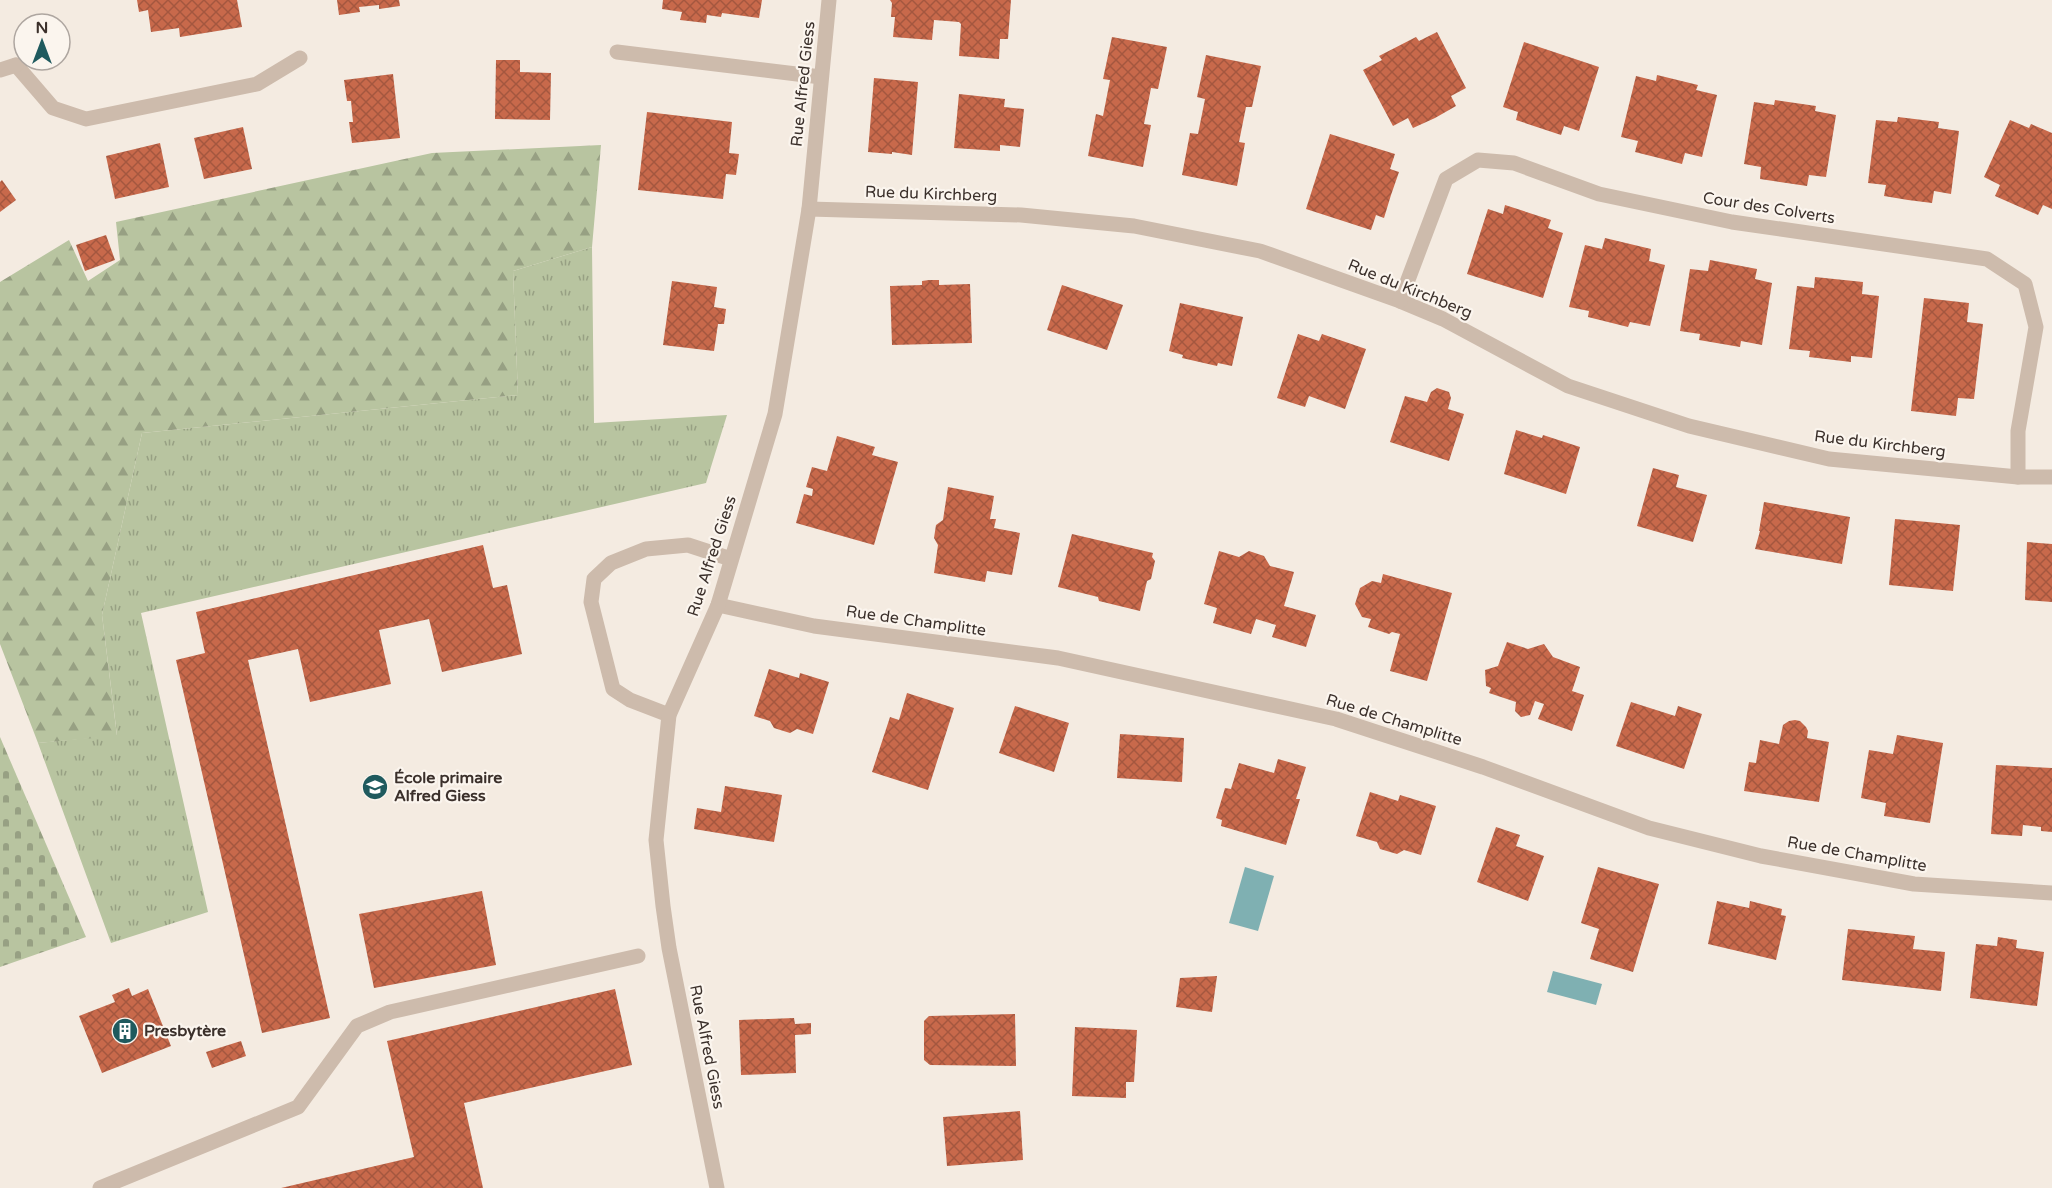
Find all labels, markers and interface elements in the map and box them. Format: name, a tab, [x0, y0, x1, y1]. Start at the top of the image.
north arrow	[12, 12, 72, 72]
text: N	[36, 18, 48, 38]
street label: Rue Alfred Giess	[786, 20, 820, 148]
street label: Rue du Kirchberg	[865, 182, 997, 206]
street label: Cour des Colverts	[1701, 188, 1837, 228]
street label: Rue du Kirchberg	[1345, 255, 1475, 323]
street label: Rue du Kirchberg	[1813, 426, 1947, 462]
street label: Rue Alfred Giess	[683, 493, 741, 619]
street label: Rue de Champlitte	[845, 601, 987, 641]
street label: Rue de Champlitte	[1323, 690, 1465, 750]
place label: École primaire Alfred Giess	[394, 768, 502, 806]
school or university icon: École primaire Alfred Giess	[360, 772, 390, 802]
street label: Rue de Champlitte	[1786, 832, 1928, 876]
street label: Rue Alfred Giess	[685, 983, 729, 1111]
building icon: Presbytère	[110, 1016, 140, 1046]
place label: Presbytère	[144, 1021, 226, 1041]

